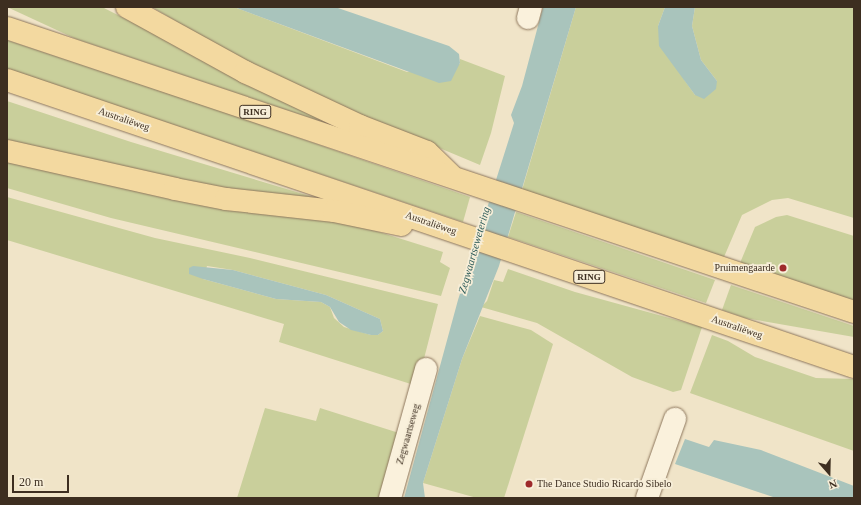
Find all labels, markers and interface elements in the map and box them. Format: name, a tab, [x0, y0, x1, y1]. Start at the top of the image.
street label: Australiëweg	[97, 105, 151, 133]
road number: RING	[239, 105, 271, 119]
water label: Zegwaartsewetering	[455, 205, 493, 295]
street label: Australiëweg	[404, 209, 458, 237]
place label: Pruimengaarde	[714, 262, 775, 274]
marker: Pruimengaarde	[778, 263, 788, 273]
road number: RING	[573, 270, 605, 284]
street label: Australiëweg	[710, 313, 764, 341]
street label: Zegwaartseweg	[394, 402, 422, 466]
north arrow	[809, 453, 849, 493]
scale bar	[14, 467, 71, 493]
text: 20 m	[19, 475, 43, 489]
text: N	[827, 477, 839, 491]
place label: The Dance Studio Ricardo Sibelo	[537, 478, 671, 490]
marker: The Dance Studio Ricardo Sibelo	[524, 479, 534, 489]

